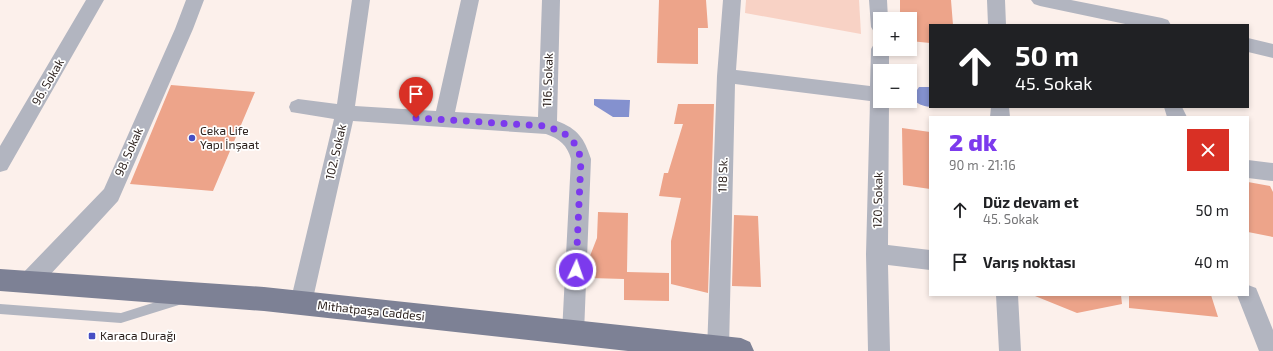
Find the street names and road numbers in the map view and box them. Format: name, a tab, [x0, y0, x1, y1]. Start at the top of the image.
street label: 116. Sokak	[539, 53, 555, 107]
street label: 96. Sokak	[28, 56, 66, 107]
street label: 102. Sokak	[322, 123, 348, 181]
street label: 98. Sokak	[111, 125, 145, 178]
street label: 118 Sk.	[714, 157, 730, 193]
street label: 120. Sokak	[870, 172, 884, 228]
street label: Mithatpaşa Caddesi	[317, 297, 425, 324]

